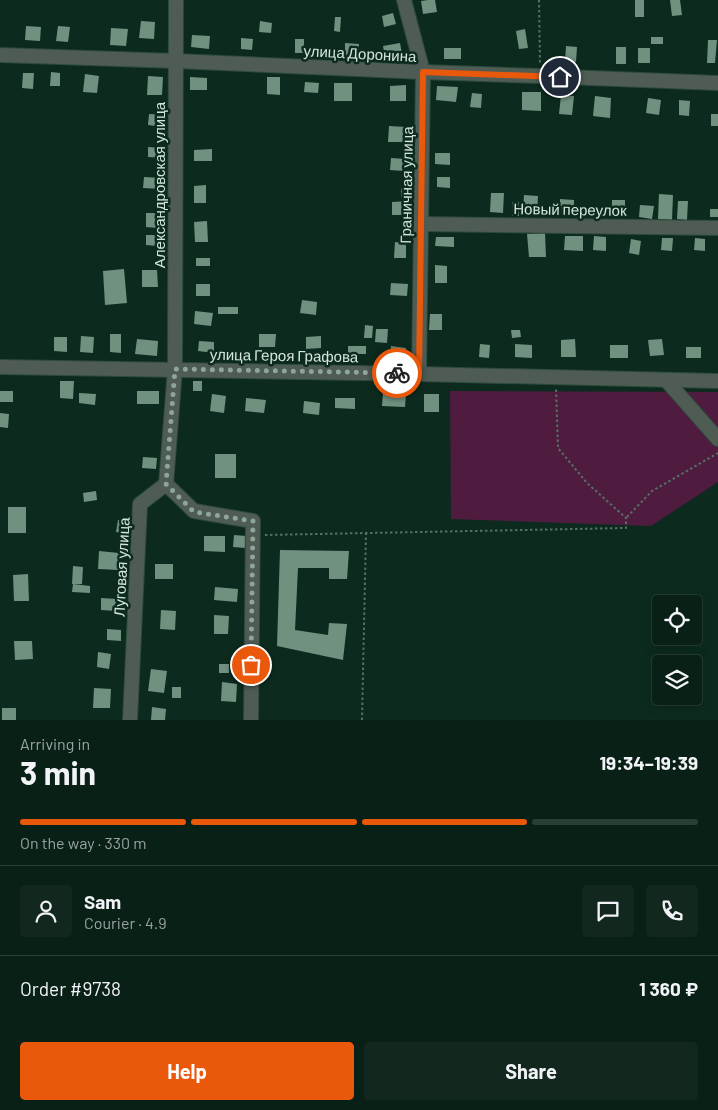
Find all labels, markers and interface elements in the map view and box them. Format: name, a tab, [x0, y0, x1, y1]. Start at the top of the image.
street label: улица Доронина	[303, 41, 417, 65]
pin	[539, 56, 581, 98]
icon: home	[546, 63, 574, 91]
street label: Александровская улица	[150, 101, 168, 268]
street label: Граничная улица	[396, 125, 416, 244]
street label: Новый переулок	[513, 199, 627, 219]
street label: улица Героя Графова	[210, 345, 359, 365]
courier	[372, 348, 422, 398]
icon: bike	[383, 359, 411, 387]
street label: Луговая улица	[109, 516, 133, 617]
map controls	[652, 595, 702, 705]
button: locate	[652, 595, 702, 645]
pin	[230, 644, 272, 686]
icon: bag	[237, 651, 265, 679]
button: layers	[652, 655, 702, 705]
text: Arriving in	[20, 734, 90, 753]
text: 19:34–19:39	[599, 751, 698, 774]
text: 3 min	[20, 753, 96, 791]
text: On the way · 330 m	[20, 833, 146, 852]
button: person	[20, 885, 72, 937]
button: chat	[582, 885, 634, 937]
button: phone	[646, 885, 698, 937]
text: Sam	[84, 890, 121, 913]
text: Courier · 4.9	[84, 913, 167, 932]
text: Order #9738	[20, 977, 121, 1000]
text: 1 360 ₽	[639, 977, 698, 1000]
button: Help	[20, 1042, 354, 1100]
button: Share	[364, 1042, 698, 1100]

